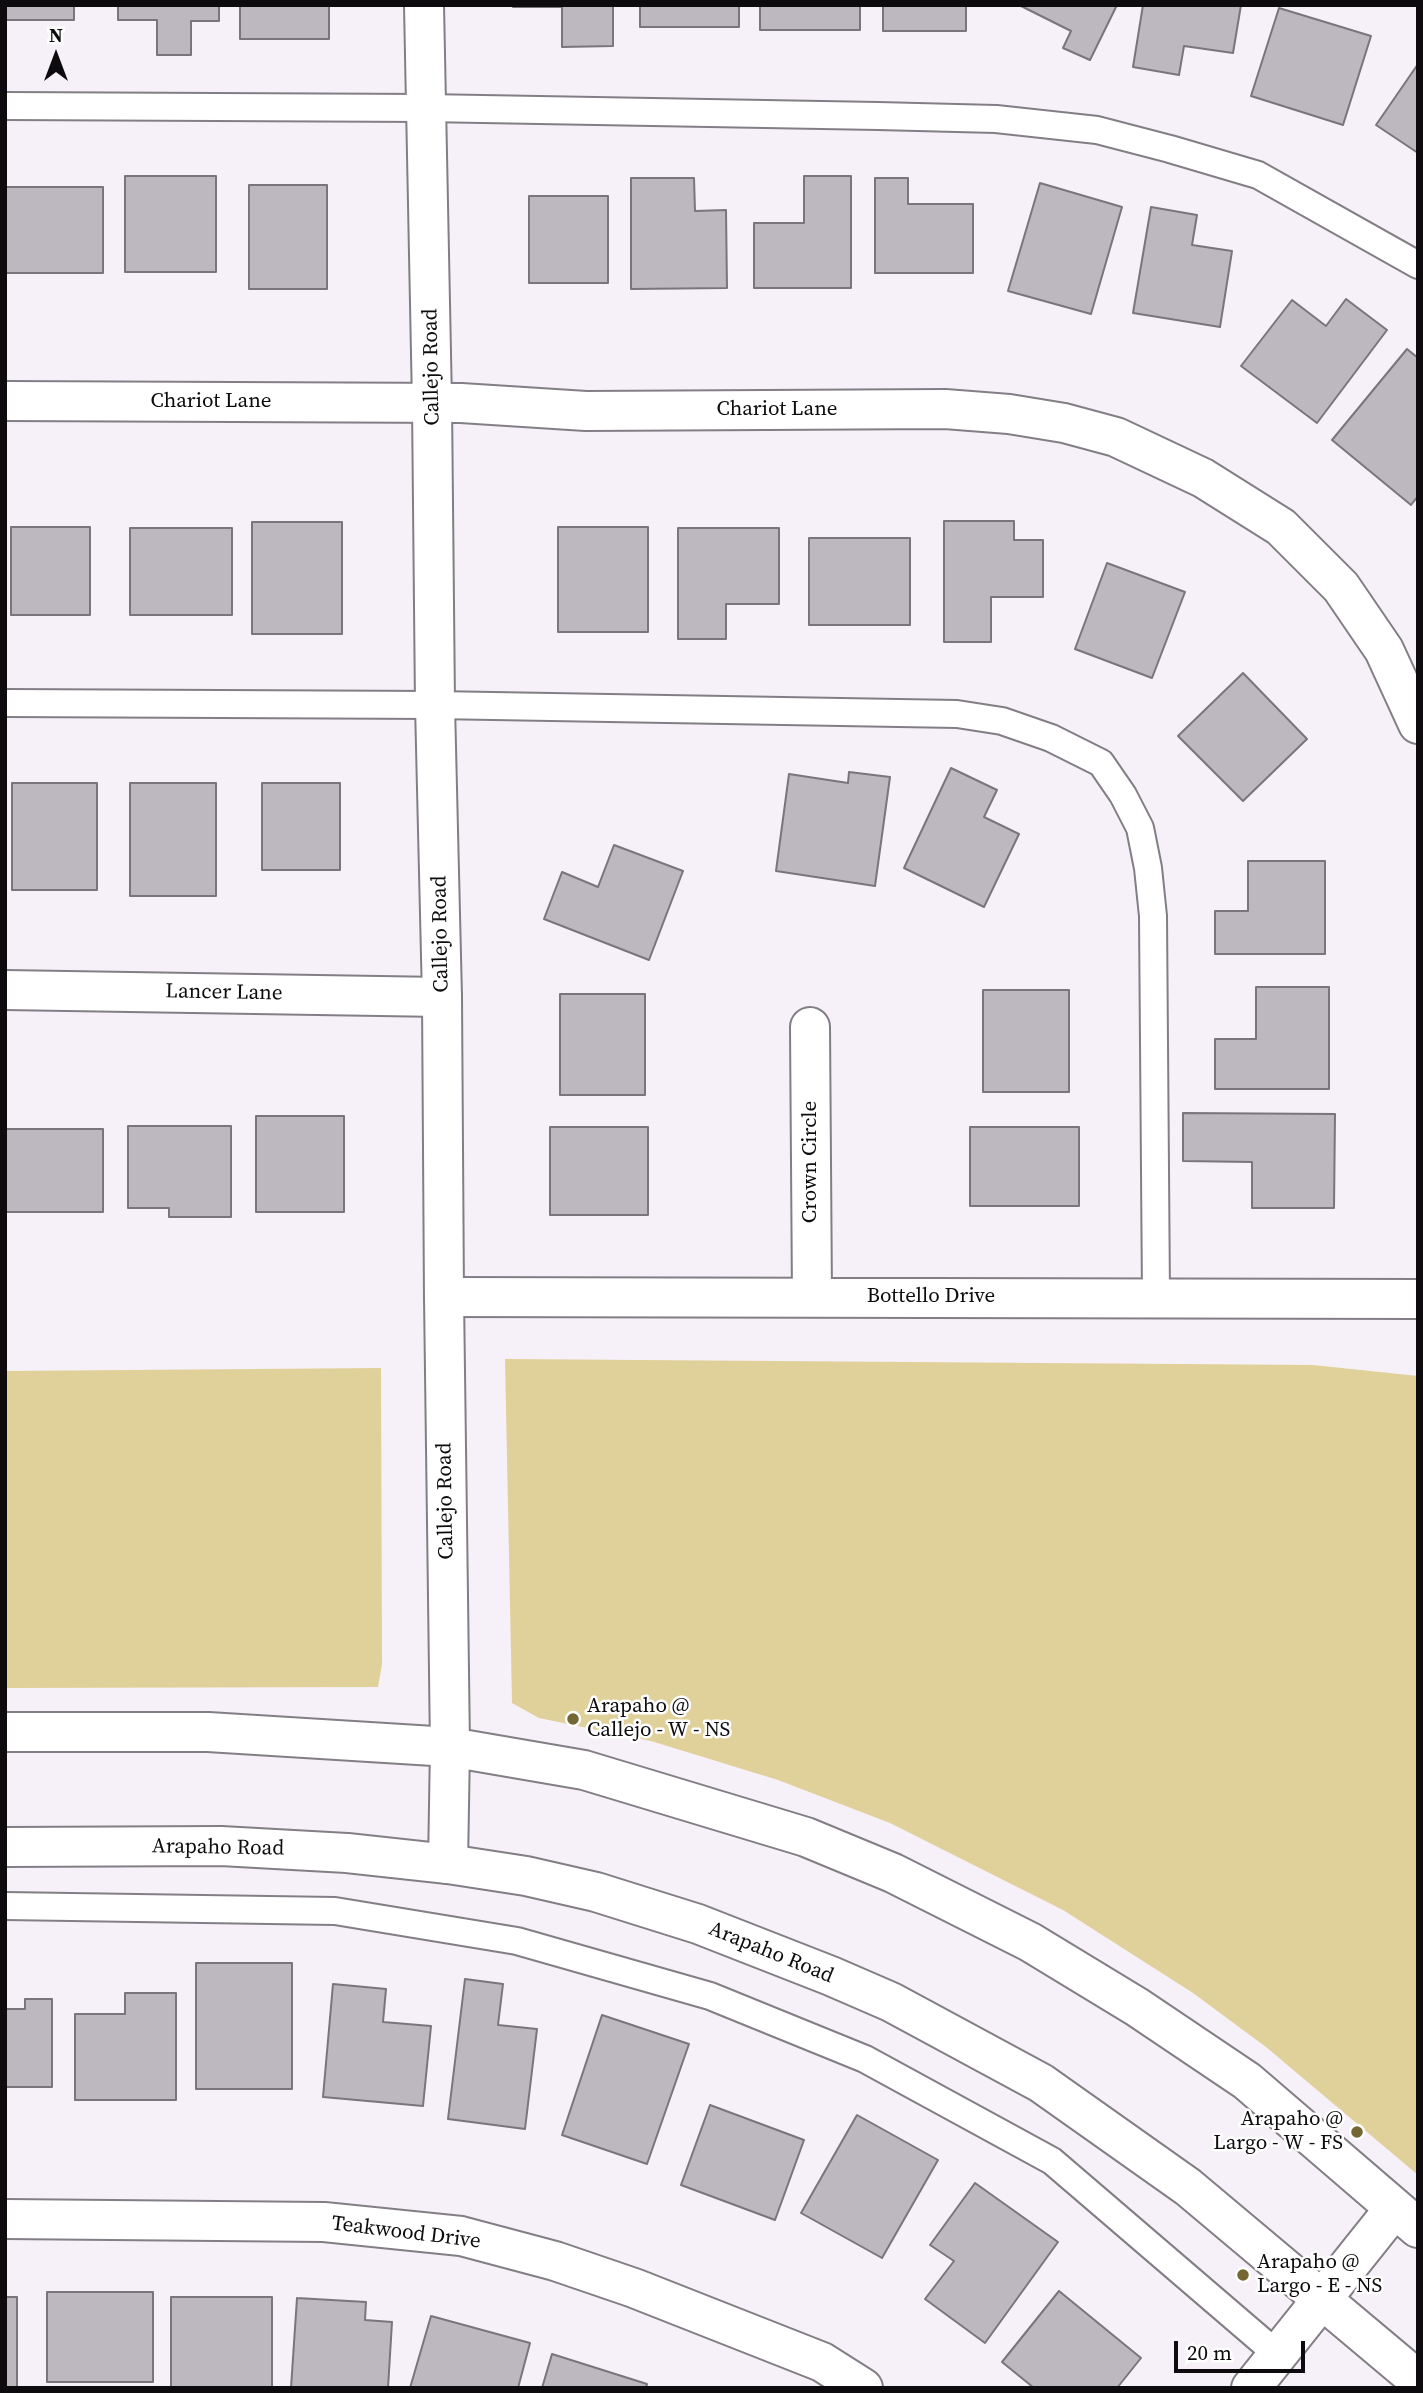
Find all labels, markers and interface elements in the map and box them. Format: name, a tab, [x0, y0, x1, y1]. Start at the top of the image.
north arrow	[21, 21, 91, 91]
text: N	[49, 22, 63, 48]
street label: Callejo Road	[418, 308, 446, 426]
street label: Chariot Lane	[150, 389, 272, 415]
street label: Chariot Lane	[716, 397, 838, 423]
street label: Callejo Road	[427, 875, 455, 993]
street label: Lancer Lane	[165, 979, 283, 1007]
street label: Crown Circle	[798, 1101, 824, 1223]
street label: Bottello Drive	[867, 1284, 995, 1310]
street label: Callejo Road	[432, 1442, 460, 1560]
place label: Arapaho @ Callejo - W - NS	[587, 1694, 730, 1744]
marker: Arapaho @ Callejo - W - NS	[565, 1711, 581, 1727]
street label: Arapaho Road	[152, 1834, 284, 1862]
street label: Arapaho Road	[705, 1917, 837, 1989]
place label: Arapaho @ Largo - W - FS	[1213, 2107, 1343, 2157]
marker: Arapaho @ Largo - W - FS	[1349, 2124, 1365, 2140]
street label: Teakwood Drive	[330, 2211, 482, 2255]
place label: Arapaho @ Largo - E - NS	[1257, 2250, 1382, 2300]
marker: Arapaho @ Largo - E - NS	[1235, 2267, 1251, 2283]
scale bar	[1178, 2326, 1309, 2370]
text: 20 m	[1187, 2338, 1232, 2367]

